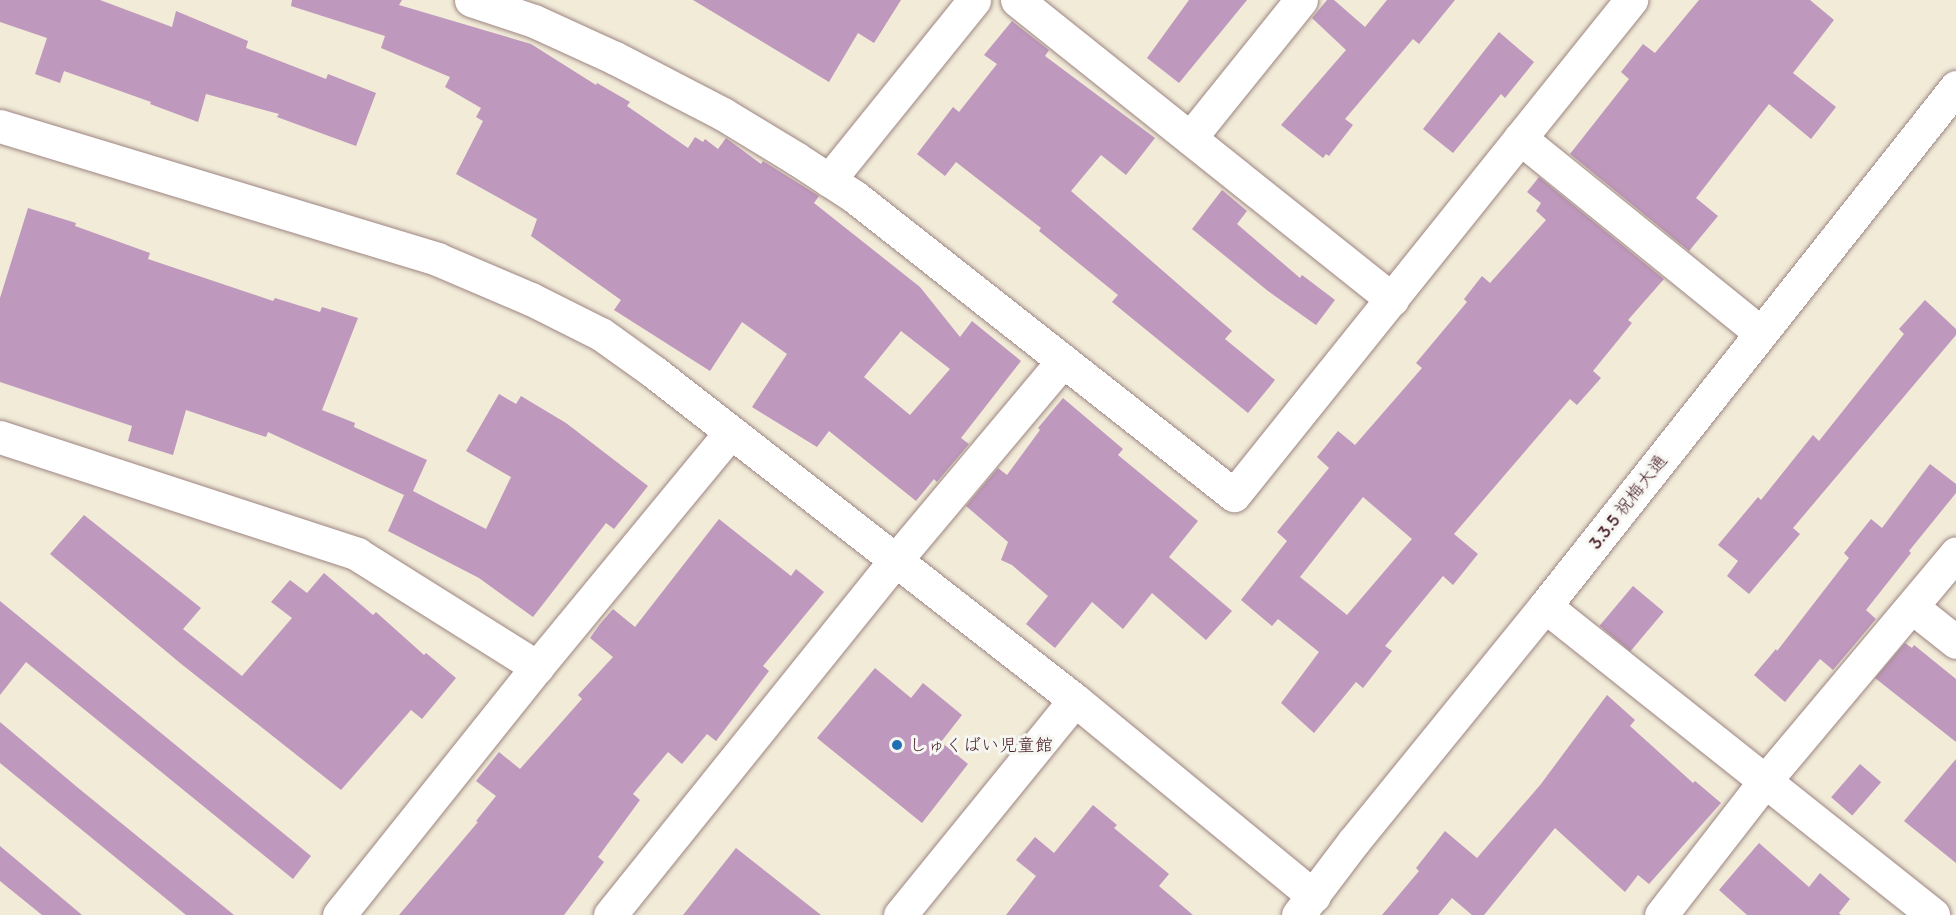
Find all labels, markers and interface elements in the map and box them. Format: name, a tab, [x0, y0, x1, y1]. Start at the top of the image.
street label: 3.3.5 祝梅大通	[1584, 450, 1672, 554]
place label: しゅくばい児童館	[909, 734, 1053, 756]
marker: しゅくばい児童館	[890, 738, 904, 752]

